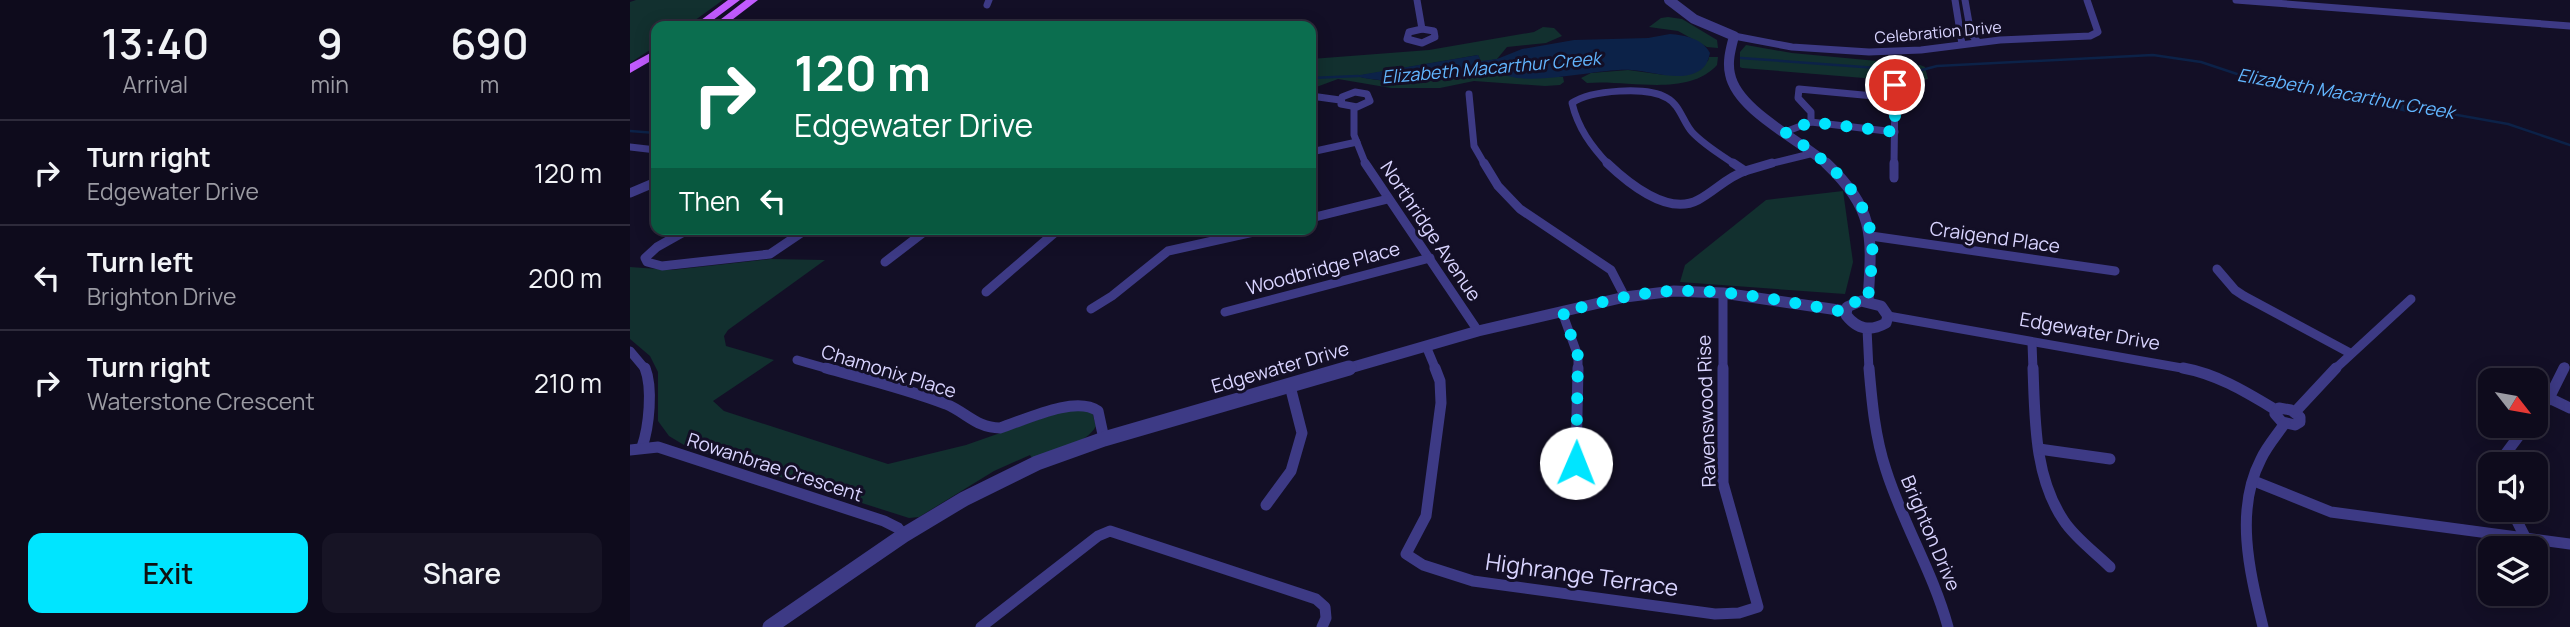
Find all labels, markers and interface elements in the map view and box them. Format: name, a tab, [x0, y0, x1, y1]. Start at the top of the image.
text: 13:40	[101, 14, 209, 72]
text: 9	[317, 14, 343, 72]
text: 690	[450, 14, 529, 72]
street label: Celebration Drive	[1874, 15, 2002, 49]
text: 120 m	[794, 39, 931, 106]
water label: Elizabeth Macarthur Creek	[1381, 45, 1605, 89]
icon: right	[679, 49, 770, 140]
pin	[1865, 55, 1925, 115]
water label: Elizabeth Macarthur Creek	[2236, 62, 2459, 124]
icon: arrive	[1876, 66, 1914, 104]
text: Arrival	[122, 68, 188, 100]
text: min	[310, 68, 349, 100]
text: m	[480, 68, 499, 100]
text: Edgewater Drive	[794, 103, 1033, 147]
text: Turn right	[87, 139, 211, 175]
icon: right	[28, 154, 66, 192]
text: 120 m	[534, 155, 602, 191]
street label: Northridge Avenue	[1374, 156, 1488, 306]
text: Edgewater Drive	[87, 175, 259, 207]
icon: left	[754, 182, 792, 220]
text: Then	[679, 183, 740, 219]
street label: Craigend Place	[1928, 215, 2062, 259]
street label: Woodbridge Place	[1243, 235, 1403, 301]
text: Turn left	[87, 244, 194, 280]
icon: left	[28, 259, 66, 297]
text: 200 m	[528, 260, 602, 296]
text: Brighton Drive	[87, 280, 236, 312]
street label: Edgewater Drive	[2018, 306, 2162, 356]
street label: Ravenswood Rise	[1690, 334, 1722, 488]
street label: Edgewater Drive	[1208, 335, 1352, 399]
street label: Chamonix Place	[818, 338, 960, 404]
text: Turn right	[87, 349, 211, 385]
icon: right	[28, 364, 66, 402]
text: 210 m	[534, 365, 602, 401]
north arrow	[2478, 368, 2548, 438]
map controls	[2478, 368, 2548, 606]
text: Waterstone Crescent	[87, 385, 315, 417]
street label: Rowanbrae Crescent	[684, 426, 866, 508]
position arrow	[1539, 426, 1613, 500]
button: sound	[2478, 452, 2548, 522]
street label: Brighton Drive	[1895, 471, 1967, 595]
button: Exit	[28, 533, 308, 613]
button: Share	[322, 533, 602, 613]
button: layers	[2478, 536, 2548, 606]
street label: Highrange Terrace	[1484, 545, 1680, 603]

